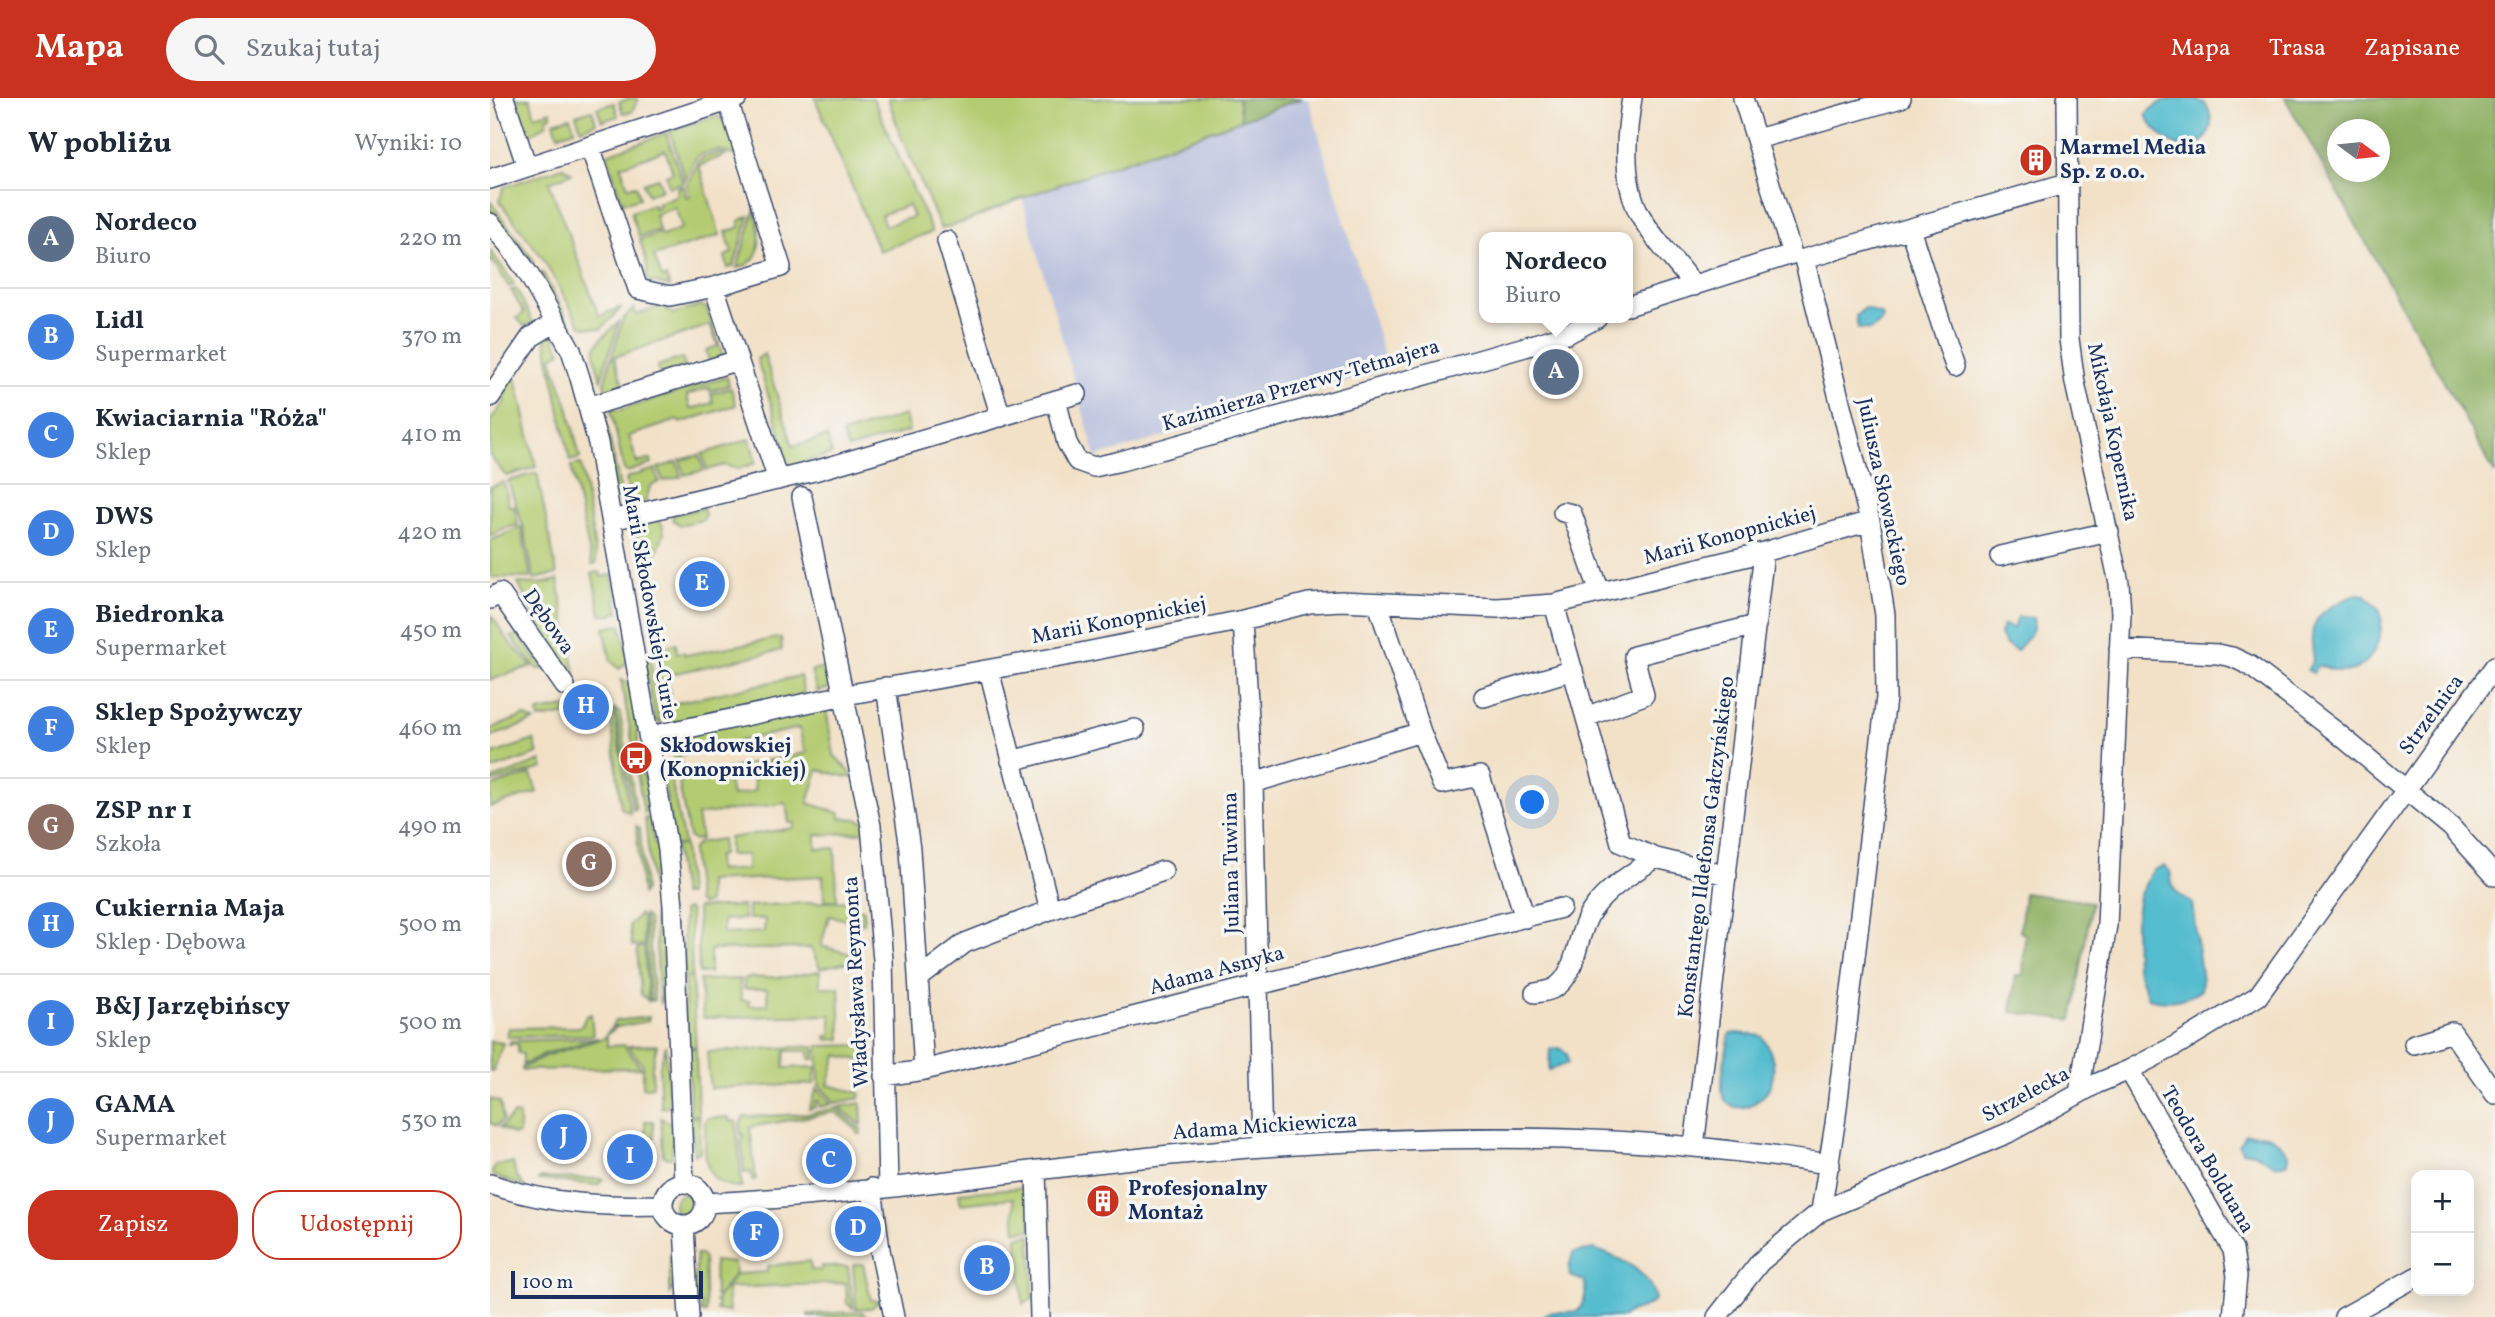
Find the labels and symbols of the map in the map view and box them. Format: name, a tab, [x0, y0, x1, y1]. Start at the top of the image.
north arrow	[2327, 119, 2390, 182]
place label: Marmel Media Sp. z o.o.	[2060, 134, 2206, 187]
building icon: Marmel Media Sp. z o.o.	[2017, 141, 2055, 179]
street label: Kazimierza Przerwy-Tetmajera	[1159, 332, 1443, 440]
street label: Mikołaja Kopernika	[2079, 340, 2145, 524]
pin: A	[1533, 346, 1579, 398]
street label: Juliusza Słowackiego	[1849, 395, 1917, 589]
street label: Marii Skłodowskiej-Curie	[614, 482, 684, 722]
street label: Marii Konopnickiej	[1641, 499, 1819, 573]
pin: E	[679, 558, 725, 610]
street label: Dębowa	[515, 583, 581, 661]
street label: Marii Konopnickiej	[1029, 590, 1209, 652]
street label: Strzelnica	[2393, 669, 2471, 761]
street label: Konstantego Ildefonsa Gałczyńskiego	[1672, 674, 1742, 1020]
pin: H	[563, 681, 609, 733]
place label: Skłodowskiej (Konopnickiej)	[660, 732, 806, 785]
bus stop icon: Skłodowskiej (Konopnickiej)	[617, 739, 655, 777]
your location	[1515, 785, 1549, 819]
street label: Juliana Tuwima	[1216, 792, 1248, 934]
pin: G	[566, 838, 612, 890]
street label: Władysława Reymonta	[837, 875, 877, 1089]
street label: Adama Asnyka	[1146, 939, 1288, 1003]
street label: Strzelecka	[1977, 1060, 2075, 1130]
street label: Teodora Bolduana	[2153, 1081, 2261, 1239]
street label: Adama Mickiewicza	[1172, 1106, 1358, 1148]
pin: J	[541, 1111, 587, 1163]
pin: I	[607, 1131, 653, 1183]
pin: C	[806, 1135, 852, 1187]
place label: Profesjonalny Montaż	[1128, 1175, 1268, 1228]
building icon: Profesjonalny Montaż	[1084, 1182, 1122, 1220]
pin: D	[835, 1203, 881, 1255]
pin: F	[733, 1208, 779, 1260]
pin: B	[964, 1242, 1010, 1294]
scale bar	[511, 1268, 704, 1300]

